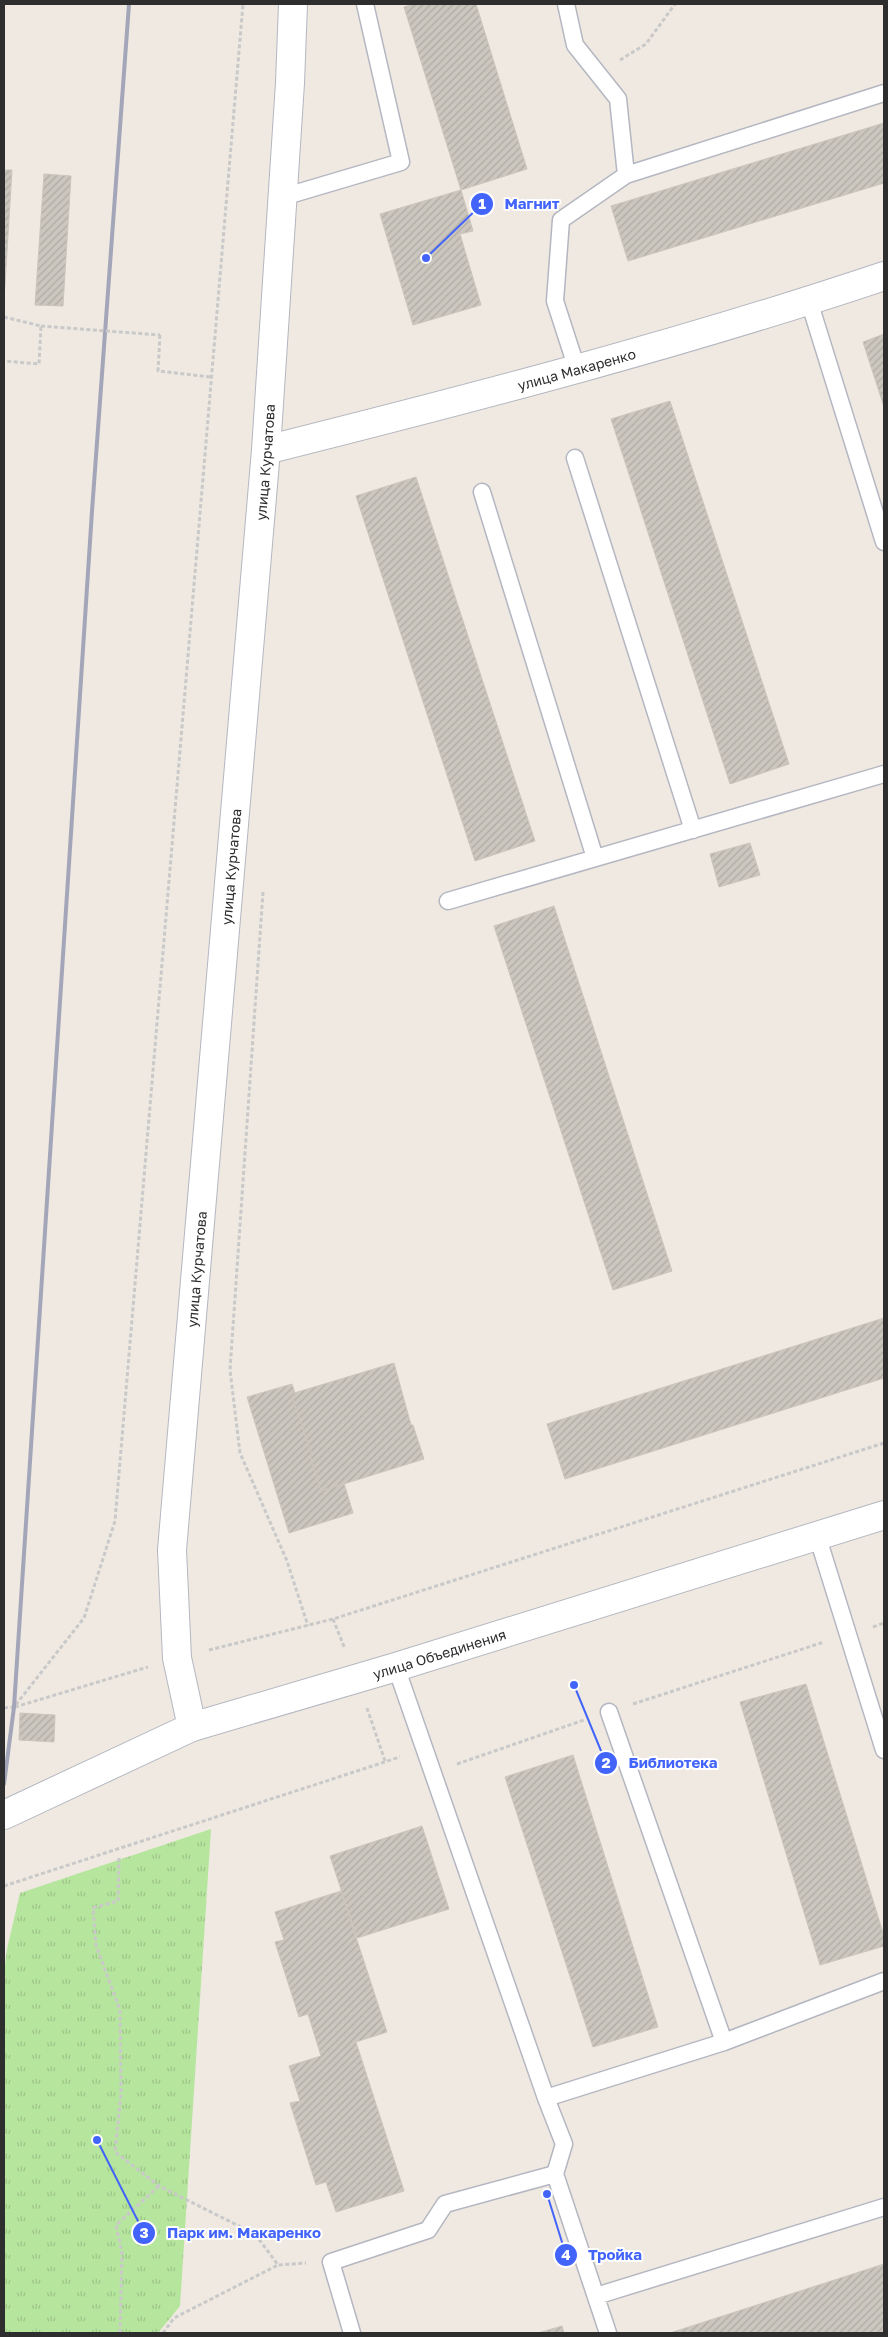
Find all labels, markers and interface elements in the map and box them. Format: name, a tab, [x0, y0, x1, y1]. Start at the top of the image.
callout: Магнит	[470, 189, 570, 219]
text: 1	[478, 194, 486, 212]
text: Магнит	[504, 194, 560, 212]
street label: улица Макаренко	[516, 344, 638, 393]
street label: улица Курчатова	[252, 403, 277, 521]
street label: улица Курчатова	[217, 808, 244, 926]
street label: улица Курчатова	[183, 1210, 209, 1328]
street label: улица Объединения	[371, 1625, 508, 1682]
callout: Библиотека	[594, 1748, 727, 1778]
text: 2	[601, 1753, 611, 1771]
text: Библиотека	[629, 1753, 718, 1771]
callout: Парк им. Макаренко	[132, 2218, 331, 2248]
text: 3	[139, 2223, 149, 2241]
text: Парк им. Макаренко	[167, 2223, 321, 2241]
callout: Тройка	[553, 2240, 652, 2270]
text: 4	[561, 2245, 571, 2263]
text: Тройка	[588, 2245, 642, 2263]

